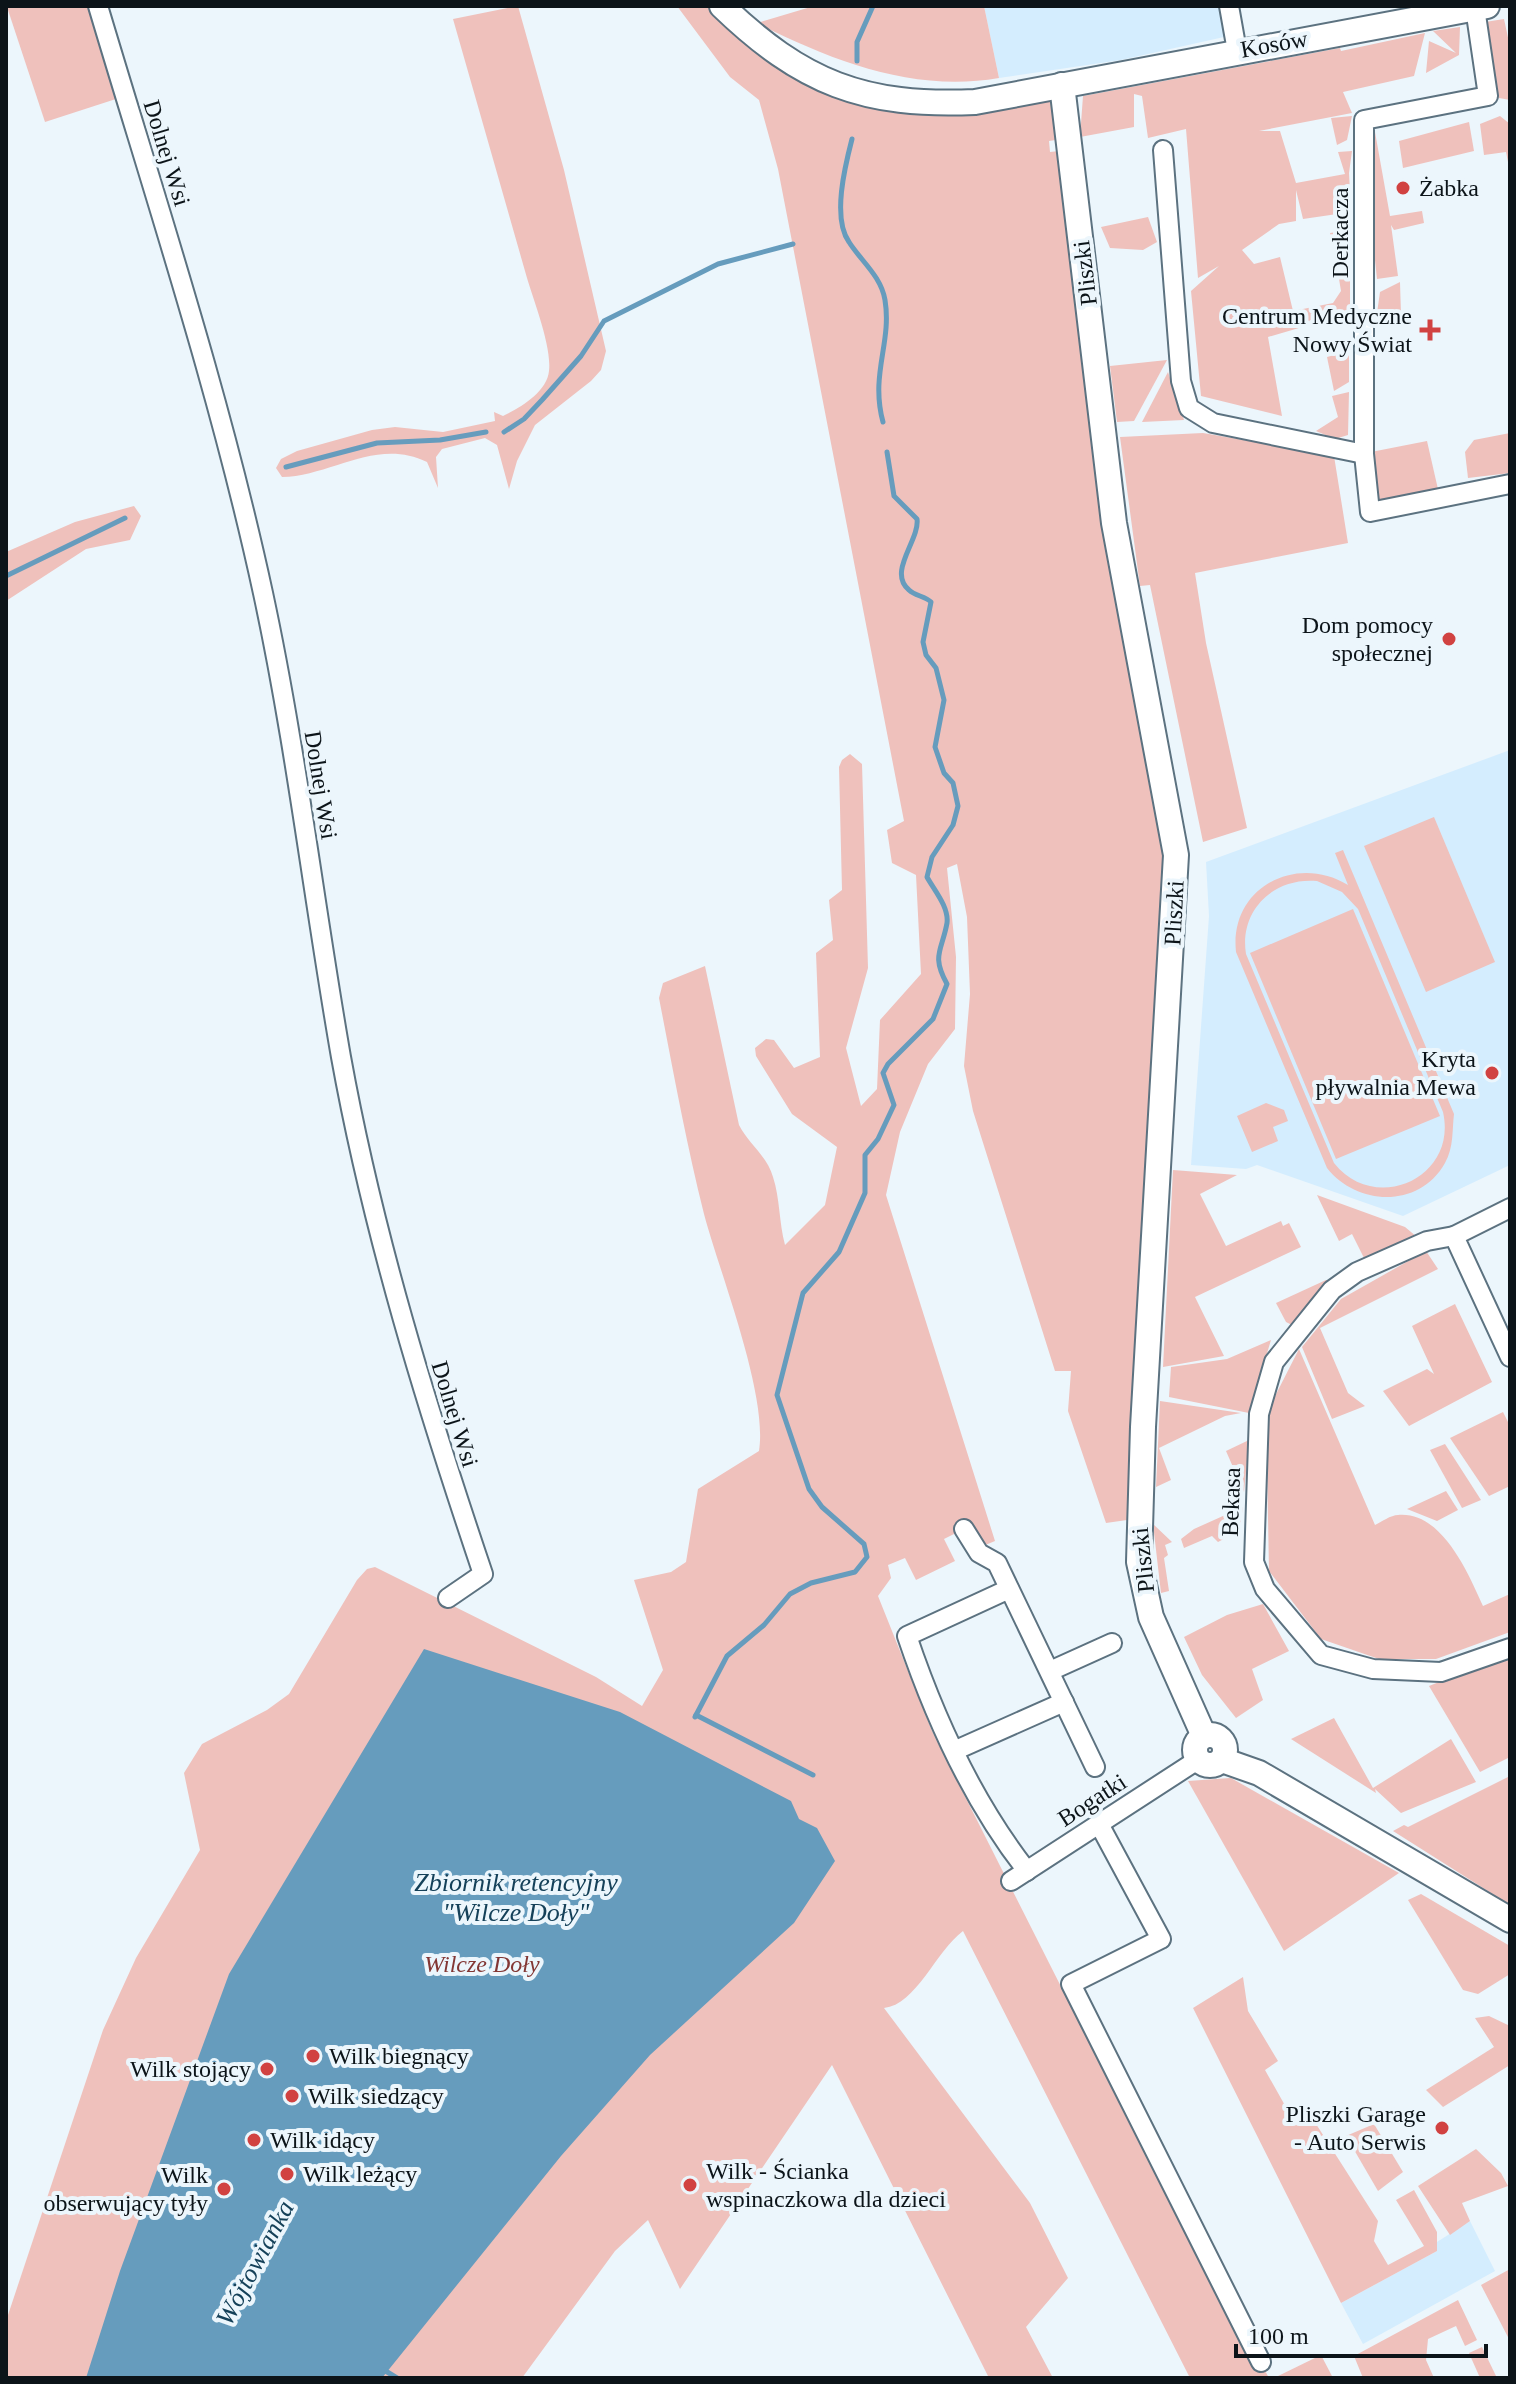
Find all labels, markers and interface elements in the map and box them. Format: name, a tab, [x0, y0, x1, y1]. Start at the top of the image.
street label: Kosów	[1238, 25, 1310, 63]
street label: Dolnej Wsi	[139, 97, 196, 209]
place label: Żabka	[1419, 175, 1479, 201]
marker: Żabka	[1394, 179, 1412, 197]
street label: Derkacza	[1327, 187, 1353, 278]
street label: Pliszki	[1068, 239, 1102, 307]
place label: Centrum Medyczne Nowy Świat	[1222, 303, 1412, 357]
marker: Centrum Medyczne Nowy Świat	[1419, 319, 1441, 341]
place label: Dom pomocy społecznej	[1302, 612, 1433, 666]
marker: Dom pomocy społecznej	[1440, 630, 1458, 648]
street label: Dolnej Wsi	[300, 729, 342, 841]
street label: Pliszki	[1159, 879, 1189, 946]
place label: Kryta pływalnia Mewa	[1315, 1046, 1476, 1100]
marker: Kryta pływalnia Mewa	[1483, 1064, 1501, 1082]
street label: Dolnej Wsi	[427, 1358, 484, 1470]
street label: Bekasa	[1217, 1467, 1245, 1537]
street label: Pliszki	[1127, 1526, 1159, 1594]
street label: Bogatki	[1053, 1768, 1131, 1832]
water label: Zbiornik retencyjny "Wilcze Doły"	[414, 1868, 618, 1927]
park label: Wilcze Doły	[424, 1951, 540, 1977]
place label: Wilk biegnący	[329, 2043, 469, 2069]
marker: Wilk biegnący	[304, 2047, 322, 2065]
place label: Wilk stojący	[130, 2056, 251, 2082]
marker: Wilk stojący	[258, 2060, 276, 2078]
place label: Wilk siedzący	[308, 2083, 444, 2109]
marker: Wilk siedzący	[283, 2087, 301, 2105]
place label: Pliszki Garage - Auto Serwis	[1285, 2101, 1426, 2155]
marker: Pliszki Garage - Auto Serwis	[1433, 2119, 1451, 2137]
place label: Wilk idący	[270, 2127, 375, 2153]
marker: Wilk idący	[245, 2131, 263, 2149]
place label: Wilk - Ścianka wspinaczkowa dla dzieci	[706, 2158, 946, 2212]
place label: Wilk leżący	[303, 2161, 417, 2187]
place label: Wilk obserwujący tyły	[43, 2162, 208, 2216]
marker: Wilk leżący	[278, 2165, 296, 2183]
marker: Wilk - Ścianka wspinaczkowa dla dzieci	[681, 2176, 699, 2194]
marker: Wilk obserwujący tyły	[215, 2180, 233, 2198]
water label: Wójtowianka	[210, 2196, 300, 2330]
scale bar	[1236, 2308, 1486, 2358]
text: 100 m	[1248, 2323, 1309, 2349]

